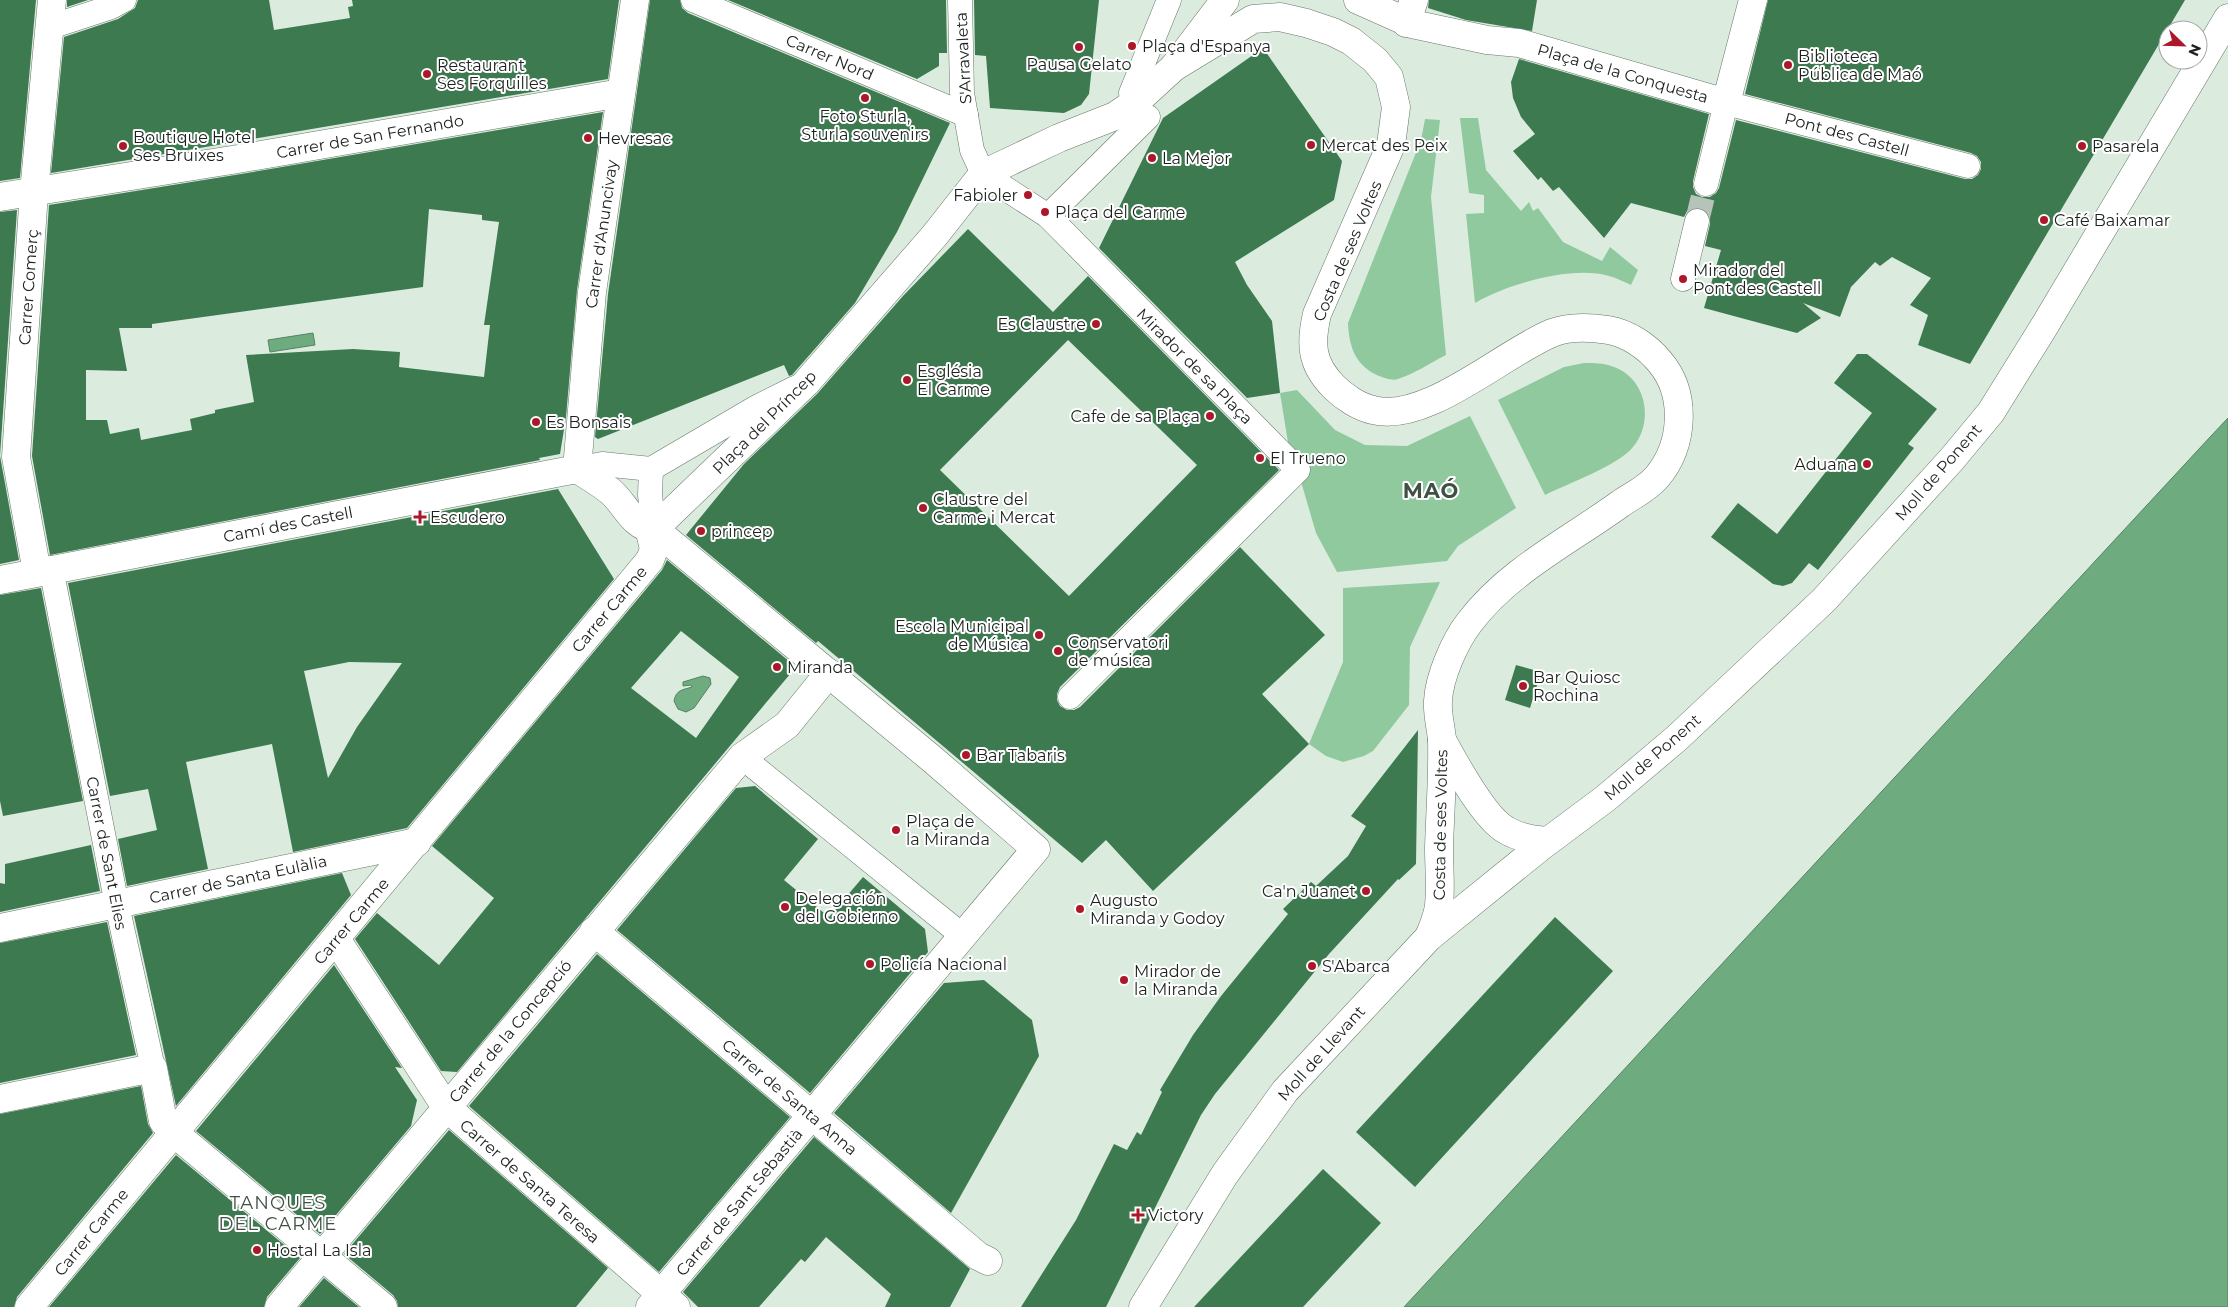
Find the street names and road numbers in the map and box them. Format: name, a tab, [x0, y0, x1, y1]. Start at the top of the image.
street label: S'Arravaleta	[952, 11, 975, 104]
street label: Carrer Nord	[783, 30, 877, 84]
street label: Plaça de la Conquesta	[1535, 40, 1711, 107]
street label: Pont des Castell	[1782, 109, 1911, 160]
street label: Carrer de San Fernando	[275, 111, 465, 162]
street label: Carrer d'Anuncivay	[582, 158, 621, 310]
street label: Costa de ses Voltes	[1309, 178, 1386, 324]
street label: Carrer Comerç	[15, 228, 42, 346]
street label: Mirador de sa Plaça	[1133, 304, 1257, 428]
street label: Plaça del Príncep	[709, 366, 820, 478]
street label: Moll de Ponent	[1891, 420, 1986, 525]
street label: Camí des Castell	[222, 503, 354, 546]
street label: Carrer Carme	[568, 562, 651, 656]
street label: Moll de Ponent	[1600, 710, 1705, 805]
street label: Costa de ses Voltes	[1430, 749, 1451, 901]
street label: Carrer de Sant Elies	[82, 775, 131, 932]
street label: Carrer de Santa Eulàlia	[148, 851, 329, 908]
street label: Carrer Carme	[310, 874, 393, 968]
street label: Carrer de la Concepció	[445, 956, 576, 1107]
street label: Moll de Llevant	[1274, 1002, 1369, 1105]
street label: Carrer de Santa Anna	[718, 1035, 861, 1159]
street label: Carrer de Santa Teresa	[456, 1115, 604, 1247]
street label: Carrer de Sant Sebastià	[672, 1125, 807, 1280]
street label: Carrer Carme	[50, 1185, 132, 1280]

